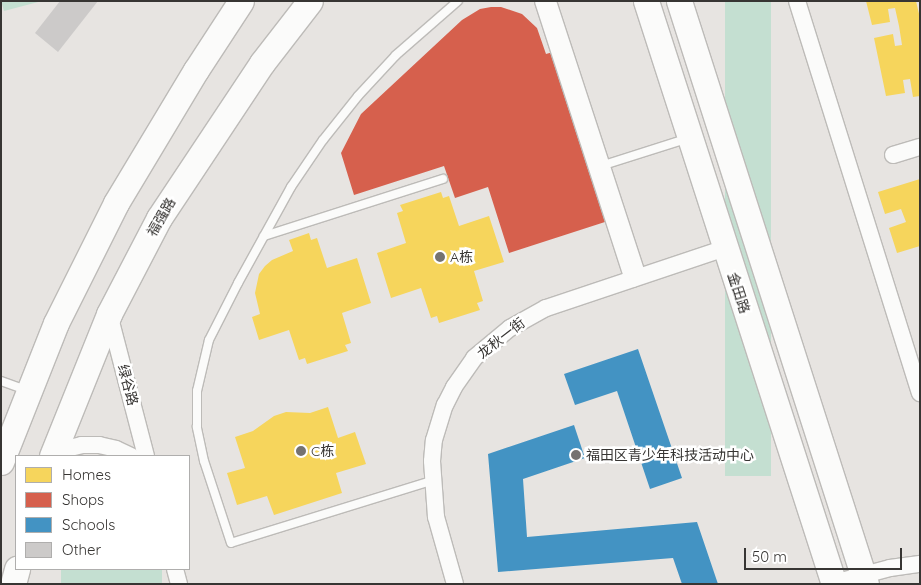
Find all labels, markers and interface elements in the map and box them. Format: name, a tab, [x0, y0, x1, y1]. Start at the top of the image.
street label: 福强路	[143, 195, 179, 239]
place label: A栋	[450, 249, 473, 265]
marker: A栋	[434, 251, 446, 263]
street label: 金田路	[725, 270, 753, 316]
street label: 龙秋一街	[474, 314, 528, 362]
street label: 绿谷路	[114, 363, 142, 407]
place label: C栋	[311, 443, 334, 459]
marker: C栋	[295, 445, 307, 457]
place label: 福田区青少年科技活动中心	[586, 447, 754, 463]
marker: 福田区青少年科技活动中心	[570, 449, 582, 461]
legend	[15, 455, 190, 570]
text: Homes	[62, 465, 111, 484]
text: Shops	[62, 490, 104, 509]
text: Schools	[62, 515, 115, 534]
scale bar	[746, 538, 904, 570]
text: Other	[62, 540, 101, 559]
text: 50 m	[752, 547, 787, 566]

